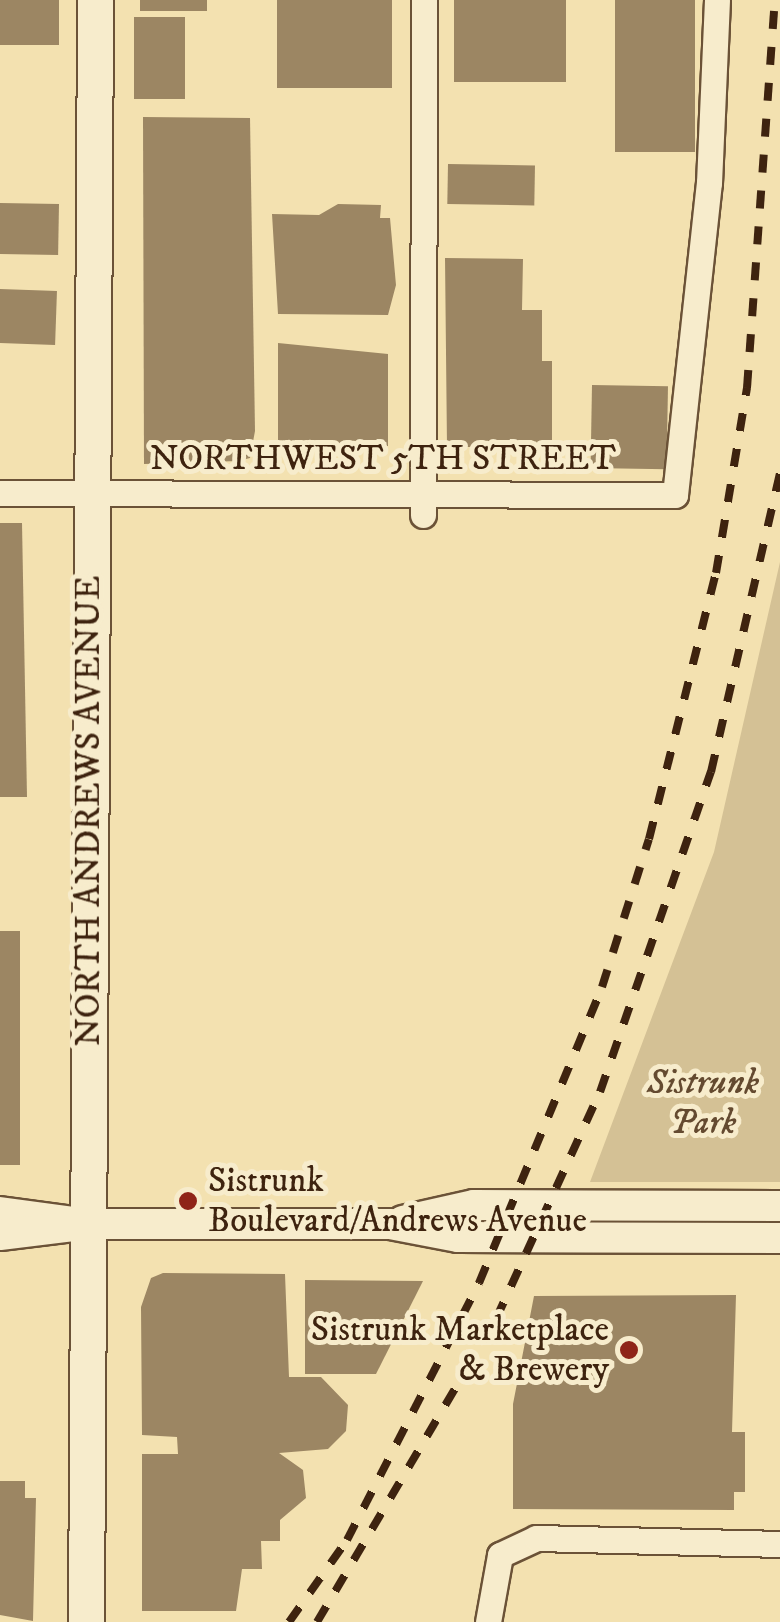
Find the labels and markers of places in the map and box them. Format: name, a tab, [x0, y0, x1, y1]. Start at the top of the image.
place label: Sistrunk Boulevard/Andrews Avenue	[208, 1160, 587, 1242]
marker: Sistrunk Boulevard/Andrews Avenue	[177, 1190, 199, 1212]
place label: Sistrunk Marketplace & Brewery	[311, 1309, 609, 1391]
marker: Sistrunk Marketplace & Brewery	[618, 1339, 640, 1361]

